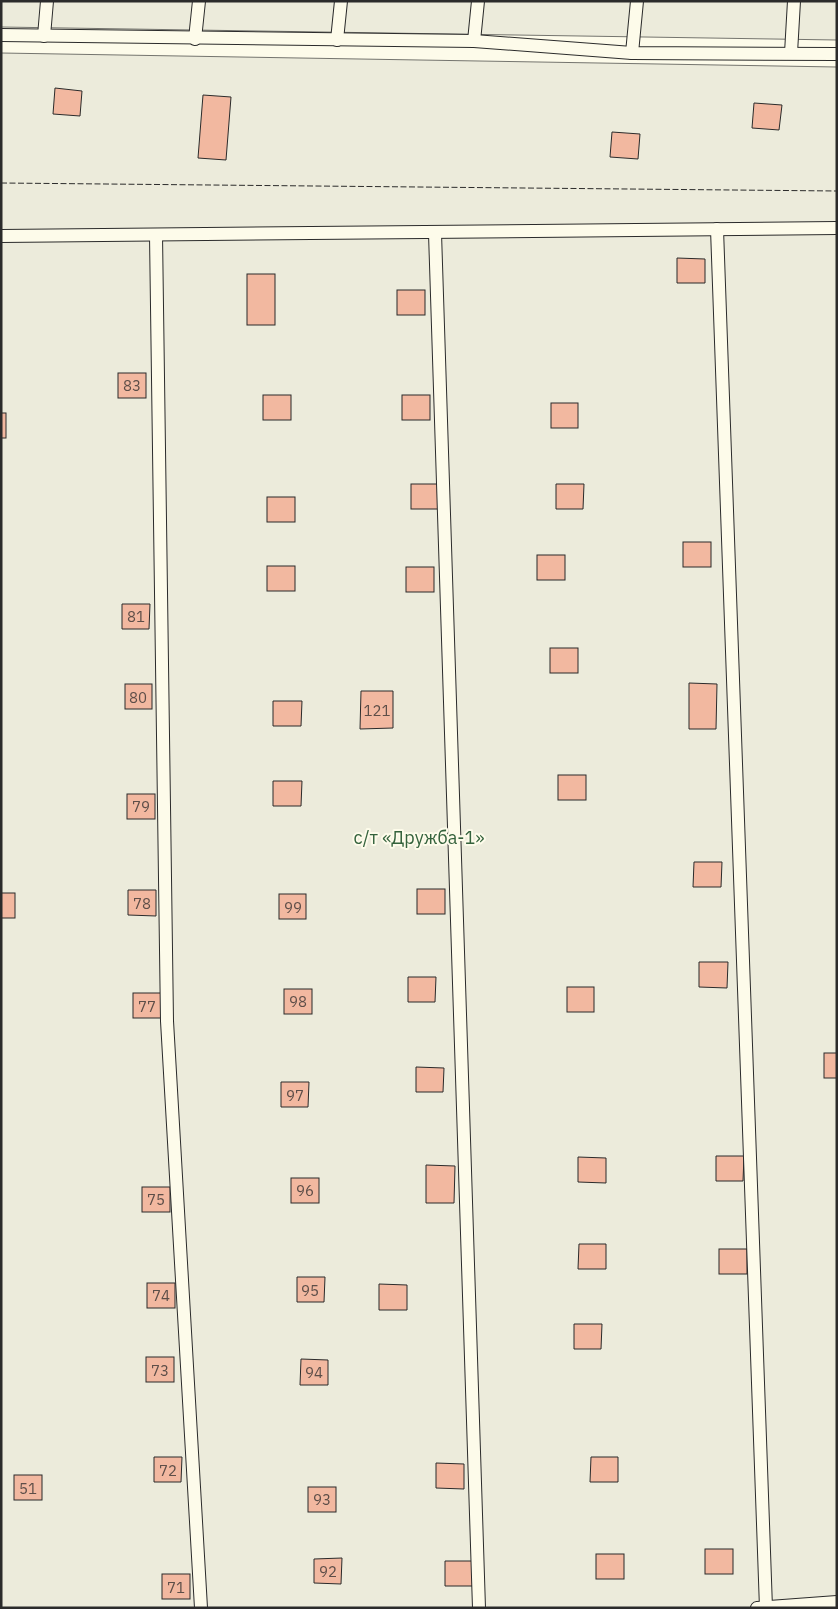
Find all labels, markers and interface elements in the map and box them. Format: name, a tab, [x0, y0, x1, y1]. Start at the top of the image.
house number: 83	[123, 376, 141, 395]
house number: 81	[127, 607, 145, 626]
house number: 80	[129, 688, 147, 707]
house number: 121	[363, 701, 391, 720]
house number: 79	[132, 797, 150, 816]
park label: с/т «Дружба-1»	[354, 826, 484, 849]
house number: 78	[133, 894, 151, 913]
house number: 99	[284, 898, 302, 917]
house number: 98	[289, 992, 307, 1011]
house number: 77	[138, 997, 156, 1016]
house number: 97	[286, 1086, 304, 1105]
house number: 96	[296, 1181, 314, 1200]
house number: 75	[147, 1190, 165, 1209]
house number: 95	[301, 1281, 319, 1300]
house number: 74	[152, 1286, 170, 1305]
house number: 73	[151, 1361, 169, 1380]
house number: 94	[305, 1363, 323, 1382]
house number: 72	[159, 1461, 177, 1480]
house number: 51	[19, 1479, 37, 1498]
house number: 93	[313, 1490, 331, 1509]
house number: 92	[319, 1562, 337, 1581]
house number: 71	[167, 1578, 185, 1597]

